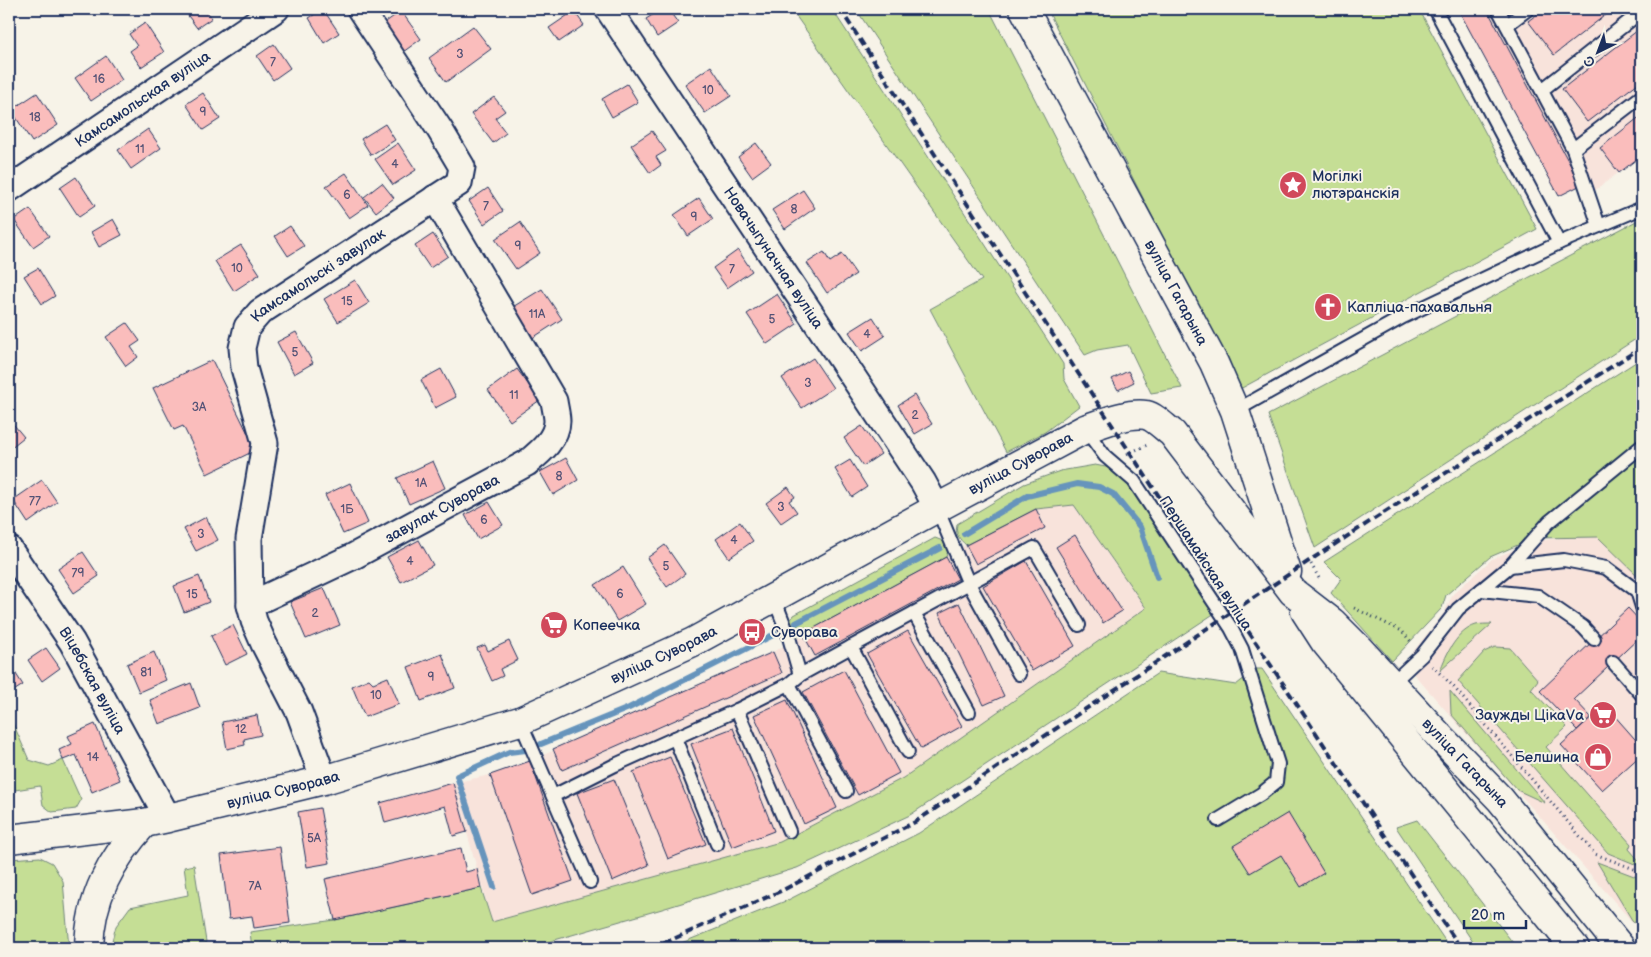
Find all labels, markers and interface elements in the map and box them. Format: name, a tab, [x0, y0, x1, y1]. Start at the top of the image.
north arrow	[1574, 28, 1624, 78]
street label: Камсамольская вуліца	[71, 47, 214, 152]
house number: 3	[456, 47, 464, 62]
text: С	[1580, 52, 1599, 71]
house number: 7	[270, 55, 276, 70]
house number: 16	[93, 72, 105, 87]
house number: 10	[702, 83, 714, 98]
house number: 9	[200, 105, 207, 120]
house number: 18	[29, 110, 41, 125]
house number: 11	[135, 142, 145, 157]
house number: 4	[391, 157, 399, 172]
place label: Могілкі лютэранскія	[1312, 167, 1399, 203]
place icon: Могілкі лютэранскія	[1278, 170, 1308, 200]
street label: Новачыгуначная вуліца	[719, 183, 827, 333]
house number: 6	[343, 188, 351, 203]
house number: 7	[483, 199, 489, 214]
house number: 8	[791, 202, 798, 217]
house number: 9	[691, 210, 698, 225]
street label: Камсамольскі завулак	[247, 224, 389, 326]
street label: вуліца Гагарына	[1140, 237, 1212, 349]
house number: 9	[515, 239, 522, 254]
house number: 10	[231, 261, 243, 276]
house number: 7	[729, 262, 735, 277]
church icon: Капліца-пахавальня	[1313, 292, 1343, 322]
house number: 15	[341, 294, 353, 309]
place label: Капліца-пахавальня	[1347, 298, 1492, 317]
house number: 11А	[529, 307, 546, 322]
house number: 5	[769, 312, 776, 327]
house number: 4	[863, 327, 871, 342]
house number: 5	[292, 345, 299, 360]
house number: 3	[804, 376, 812, 391]
house number: 11	[509, 388, 519, 403]
house number: 3А	[192, 400, 207, 415]
house number: 2	[911, 408, 919, 423]
street label: вуліца Суворава	[965, 428, 1076, 499]
house number: 8	[556, 469, 563, 484]
street label: завулак Суворава	[382, 471, 503, 548]
house number: 1А	[415, 476, 428, 491]
street label: Першамайская вуліца	[1155, 492, 1256, 634]
house number: 77	[29, 494, 41, 509]
house number: 3	[777, 500, 785, 515]
house number: 1Б	[341, 502, 354, 517]
house number: 6	[480, 513, 488, 528]
house number: 3	[197, 527, 205, 542]
house number: 4	[730, 533, 738, 548]
house number: 4	[406, 554, 414, 569]
house number: 5	[663, 559, 670, 574]
house number: 79	[72, 566, 84, 581]
house number: 15	[186, 587, 198, 602]
house number: 6	[616, 587, 624, 602]
house number: 2	[311, 606, 319, 621]
supermarket icon: Копеечка	[539, 610, 569, 640]
place label: Копеечка	[573, 616, 640, 635]
bus stop icon: Суворава	[737, 617, 767, 647]
street label: вуліца Суворава	[608, 622, 721, 688]
place label: Суворава	[771, 623, 838, 642]
street label: Віцебская вуліца	[55, 624, 130, 738]
house number: 81	[140, 665, 152, 680]
house number: 9	[428, 670, 435, 685]
house number: 10	[370, 688, 382, 703]
supermarket icon: Заужды ЦікаVа	[1588, 700, 1618, 730]
place label: Заужды ЦікаVа	[1475, 706, 1584, 725]
street label: вуліца Гагарына	[1418, 714, 1512, 812]
house number: 12	[235, 722, 247, 737]
shop icon: Белшина	[1583, 742, 1613, 772]
place label: Белшина	[1514, 748, 1579, 767]
house number: 14	[87, 750, 100, 765]
street label: вуліца Суворава	[225, 767, 342, 813]
house number: 5А	[307, 831, 322, 846]
house number: 7А	[248, 879, 262, 894]
scale bar	[1464, 897, 1526, 929]
text: 20 m	[1471, 906, 1505, 925]

